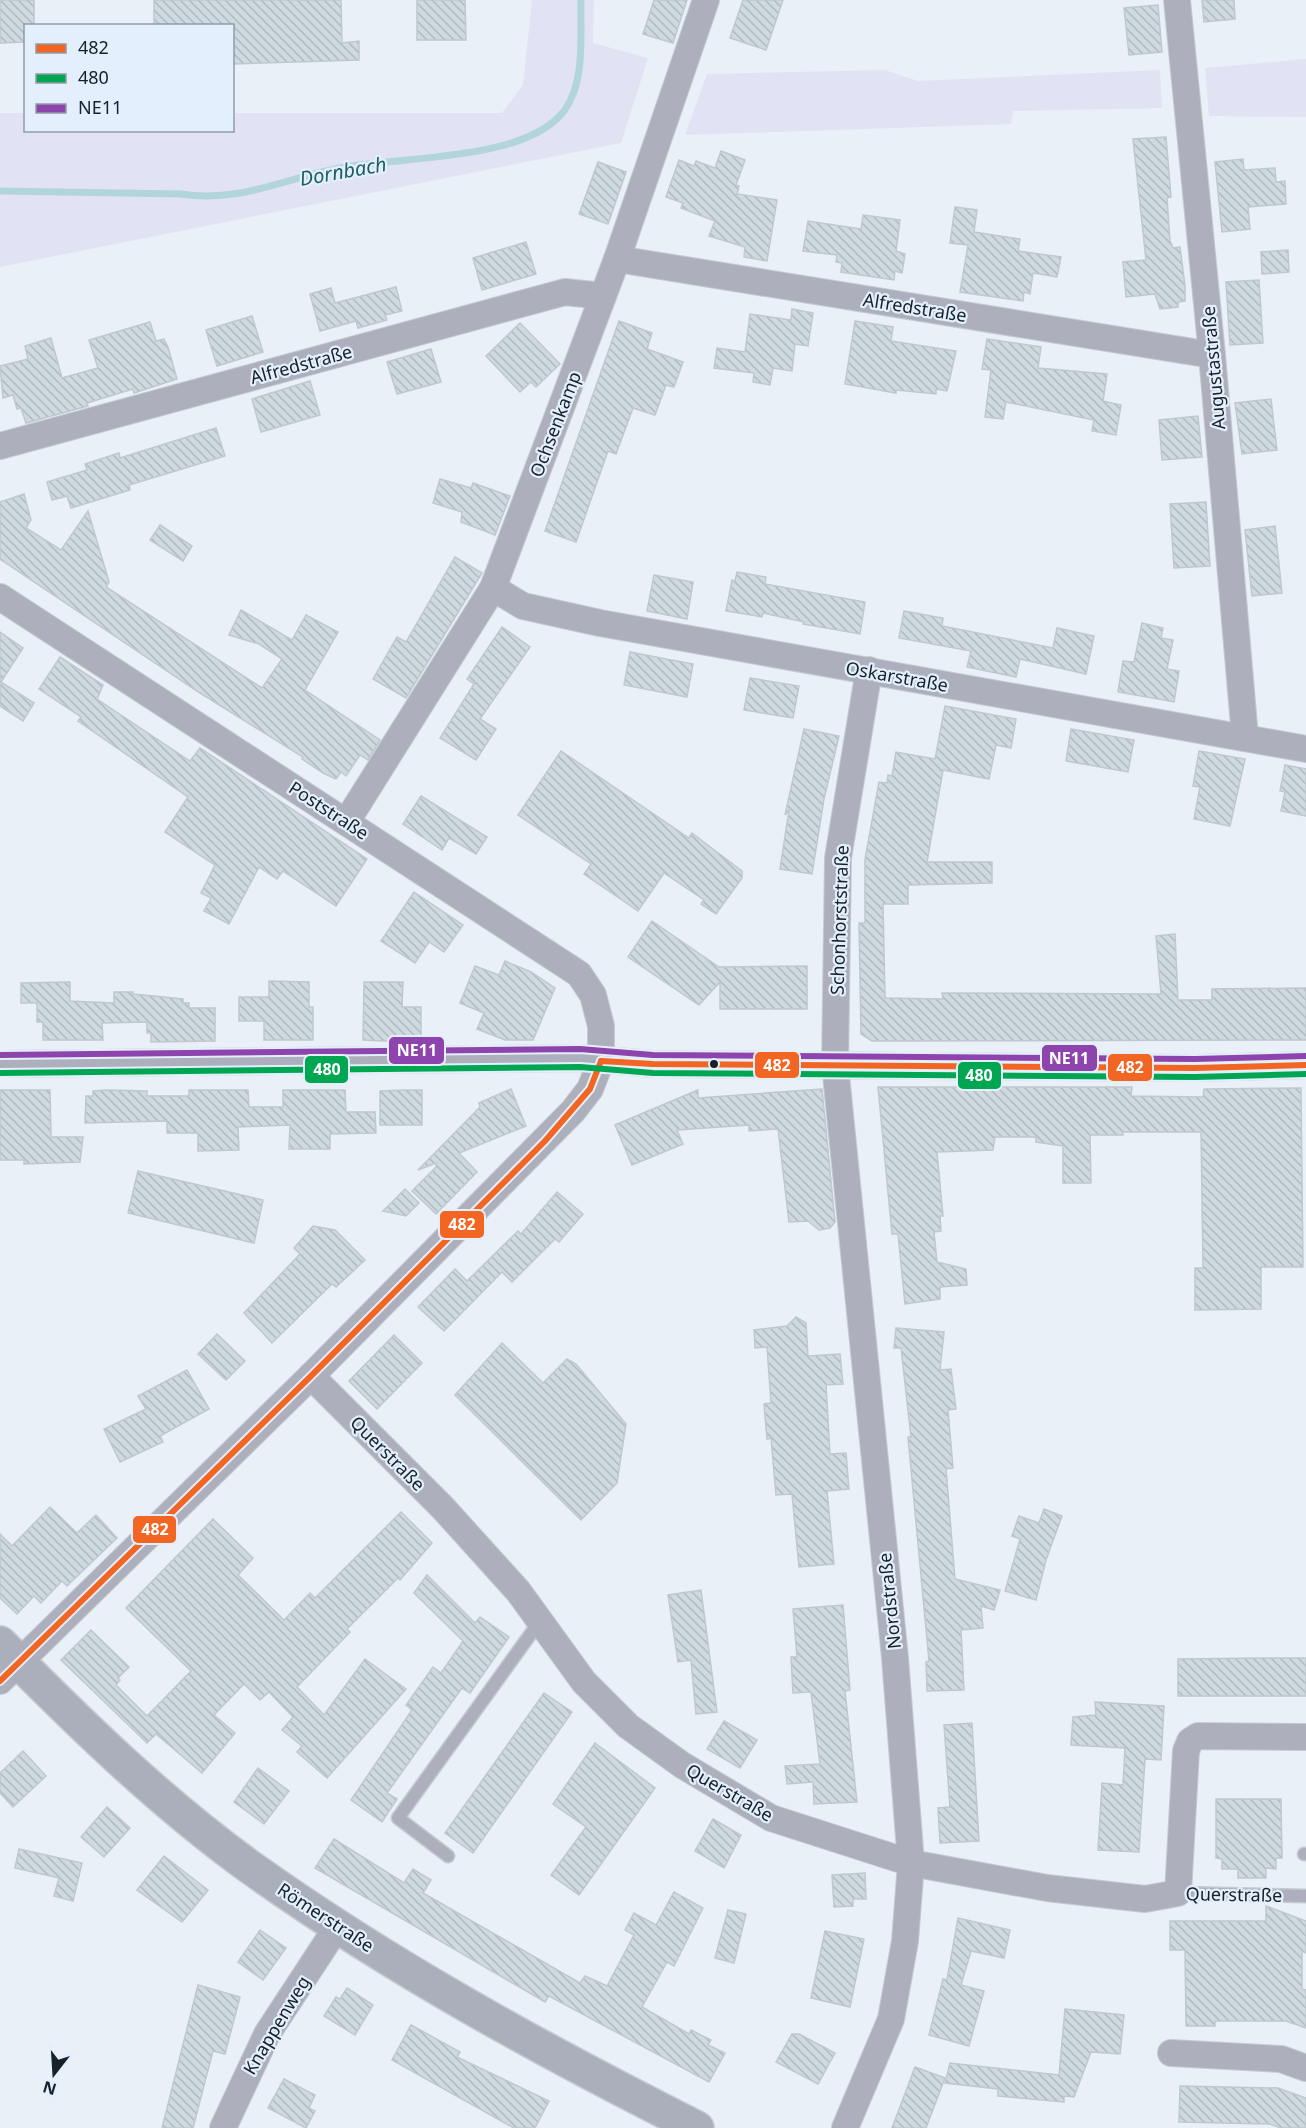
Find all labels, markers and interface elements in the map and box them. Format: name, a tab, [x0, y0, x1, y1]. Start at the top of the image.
legend	[24, 24, 234, 132]
text: 482	[78, 35, 109, 59]
text: 480	[78, 65, 109, 89]
text: NE11	[78, 95, 122, 119]
water label: Dornbach	[297, 150, 389, 192]
street label: Alfredstraße	[862, 287, 968, 327]
street label: Augustastraße	[1196, 305, 1230, 431]
street label: Alfredstraße	[247, 339, 355, 389]
street label: Ochsenkamp	[524, 368, 586, 480]
street label: Oskarstraße	[844, 655, 950, 697]
street label: Poststraße	[284, 775, 374, 845]
street label: Schonhorststraße	[824, 845, 854, 995]
line badge: NE11	[388, 1036, 445, 1065]
text: NE11	[397, 1039, 437, 1061]
line badge: NE11	[1041, 1044, 1098, 1072]
text: NE11	[1049, 1047, 1089, 1069]
line badge: 482	[754, 1051, 800, 1079]
line badge: 482	[1107, 1053, 1153, 1082]
text: 482	[763, 1054, 791, 1076]
line badge: 480	[304, 1055, 349, 1084]
text: 482	[1116, 1056, 1144, 1078]
text: 480	[313, 1058, 341, 1080]
unlabelled marker	[708, 1058, 720, 1070]
line badge: 480	[957, 1061, 1002, 1090]
text: 480	[965, 1064, 993, 1086]
line badge: 482	[439, 1210, 485, 1239]
text: 482	[448, 1213, 476, 1235]
street label: Querstraße	[345, 1410, 431, 1496]
line badge: 482	[132, 1515, 177, 1544]
text: 482	[141, 1518, 169, 1540]
street label: Nordstraße	[872, 1552, 906, 1650]
street label: Querstraße	[682, 1757, 778, 1827]
street label: Römerstraße	[273, 1877, 379, 1957]
street label: Querstraße	[1186, 1881, 1282, 1907]
street label: Knappenweg	[237, 1971, 315, 2079]
north arrow	[24, 2044, 84, 2104]
text: N	[40, 2076, 59, 2101]

